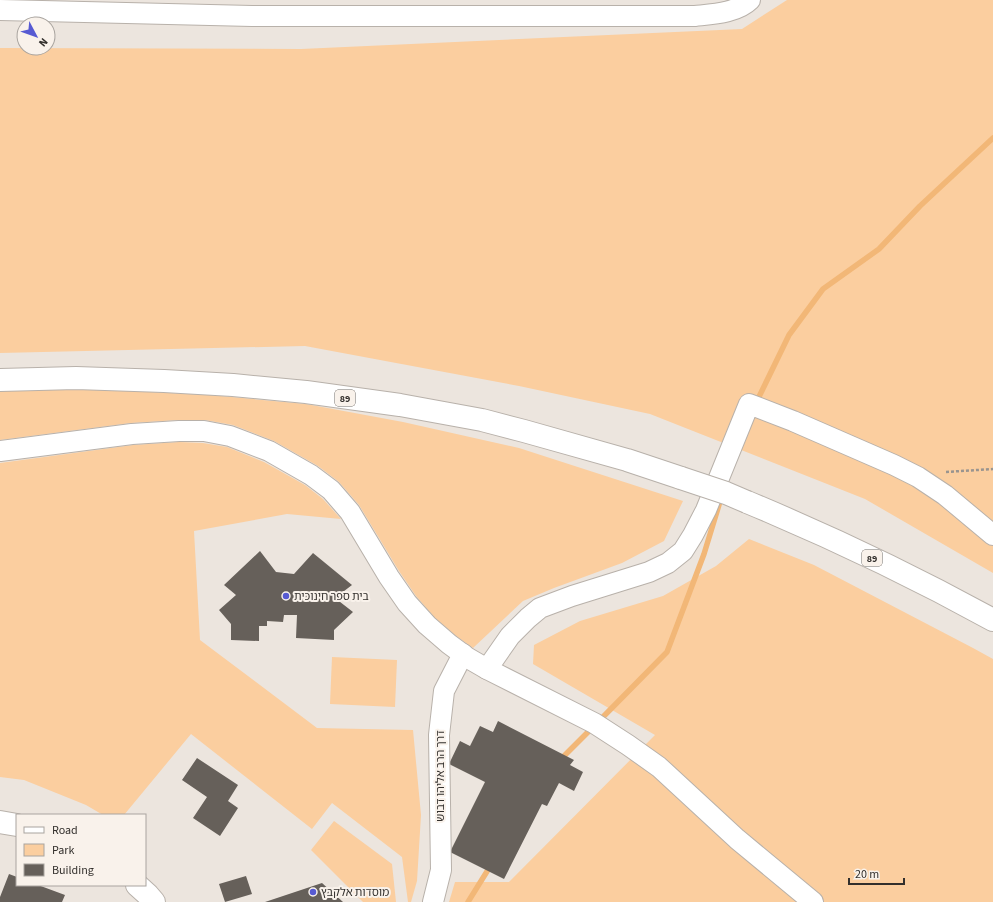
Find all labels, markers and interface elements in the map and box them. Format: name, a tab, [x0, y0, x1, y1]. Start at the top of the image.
north arrow	[16, 16, 56, 56]
text: N	[35, 35, 51, 50]
road number: 89	[335, 390, 355, 406]
road number: 89	[862, 550, 882, 566]
place label: בית ספר חינוכית	[294, 589, 369, 604]
marker: בית ספר חינוכית	[281, 591, 291, 601]
street label: דרך הרב אליהו דבוש	[433, 730, 448, 822]
legend	[16, 814, 146, 886]
text: Road	[52, 822, 78, 839]
text: Park	[52, 842, 74, 859]
scale bar	[849, 860, 904, 886]
text: Building	[52, 862, 94, 879]
text: 20 m	[855, 866, 879, 883]
place label: מוסדות אלקבץ	[321, 885, 389, 900]
marker: מוסדות אלקבץ	[308, 887, 318, 897]

